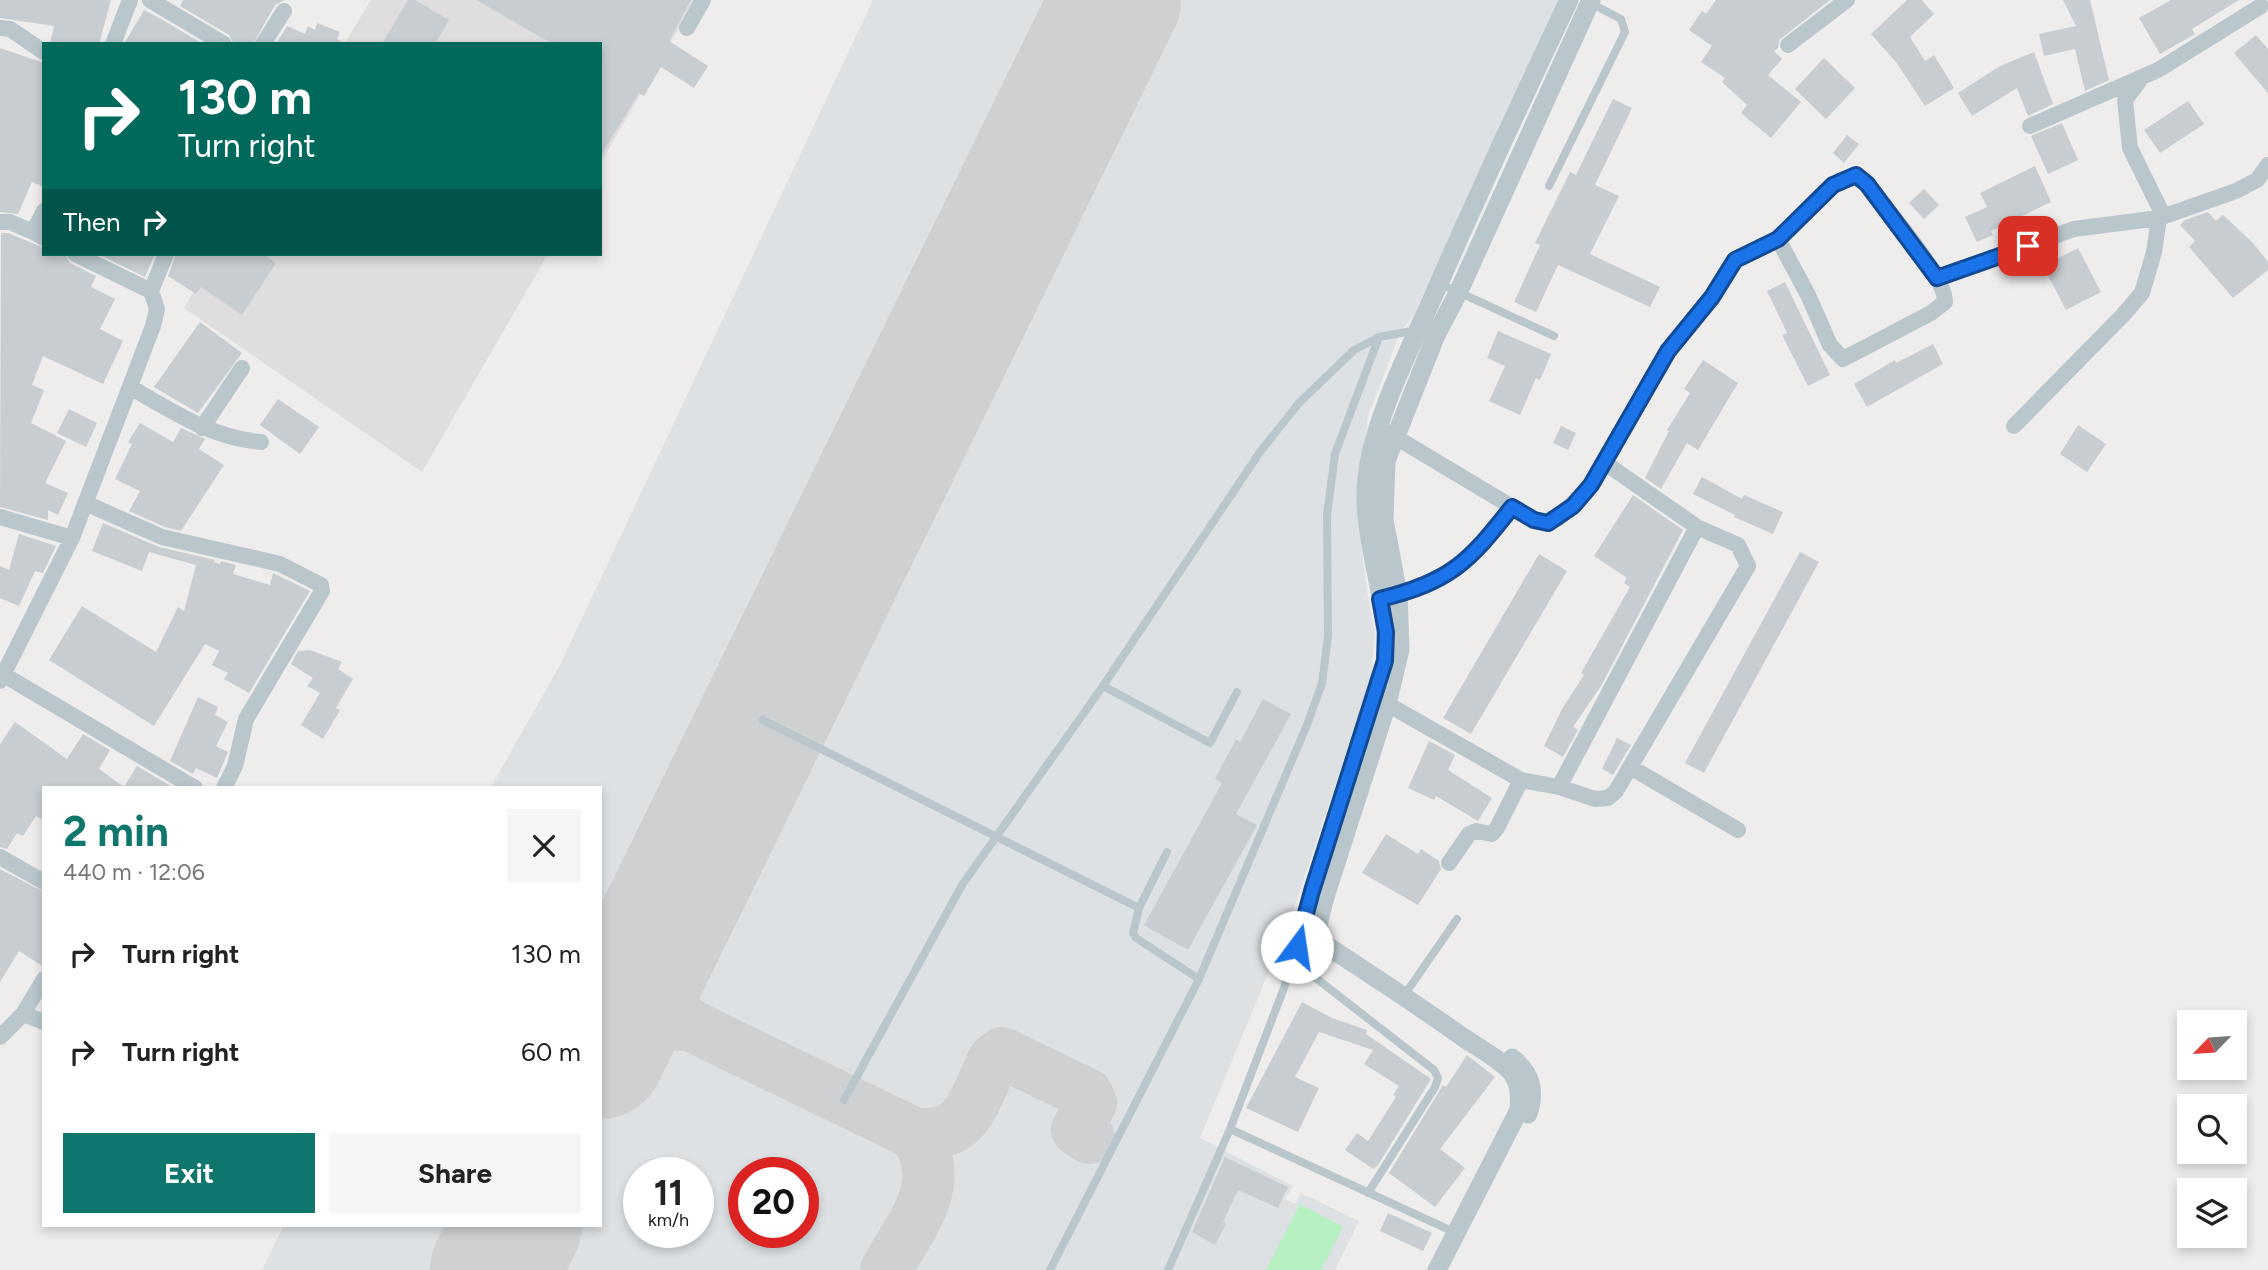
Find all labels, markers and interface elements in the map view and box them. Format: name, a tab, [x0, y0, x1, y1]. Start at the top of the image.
text: 130 m	[178, 67, 312, 126]
icon: right	[63, 70, 154, 161]
text: Turn right	[178, 127, 316, 165]
icon: right	[135, 203, 173, 241]
text: Then	[63, 206, 121, 238]
pin	[1998, 216, 2058, 276]
icon: arrive	[2009, 227, 2047, 265]
text: 2 min	[63, 806, 169, 857]
button: close	[507, 809, 581, 883]
text: 440 m · 12:06	[63, 858, 205, 886]
position arrow	[1260, 910, 1334, 984]
icon: right	[63, 935, 101, 973]
text: Turn right	[122, 938, 239, 970]
text: 130 m	[511, 938, 581, 970]
north arrow	[2177, 1010, 2247, 1080]
map controls	[2177, 1010, 2247, 1248]
icon: right	[63, 1033, 101, 1071]
text: Turn right	[122, 1036, 239, 1068]
text: 60 m	[521, 1036, 581, 1068]
button: search	[2177, 1094, 2247, 1164]
button: Exit	[63, 1133, 315, 1213]
button: Share	[329, 1133, 581, 1213]
speed limit sign: 20	[728, 1157, 819, 1248]
text: 11	[654, 1172, 683, 1214]
button: layers	[2177, 1178, 2247, 1248]
text: km/h	[648, 1209, 689, 1231]

